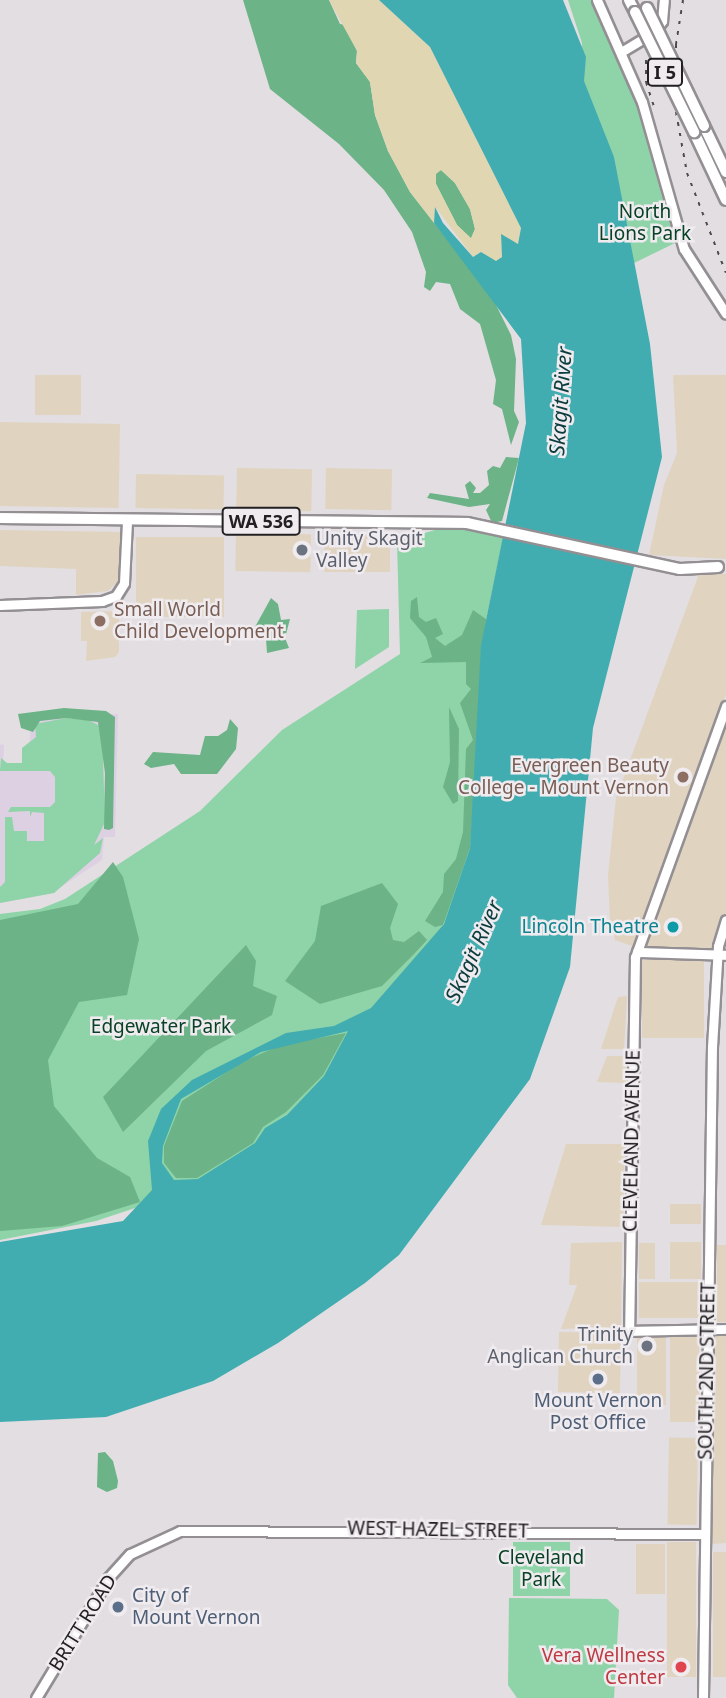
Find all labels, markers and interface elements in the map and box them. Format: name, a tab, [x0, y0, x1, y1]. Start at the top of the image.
road number: I 5	[646, 58, 684, 86]
park label: North Lions Park	[599, 201, 691, 245]
water label: Skagit River	[544, 346, 576, 456]
road number: WA 536	[221, 506, 301, 536]
place label: Unity Skagit Valley	[316, 528, 423, 572]
marker: Unity Skagit Valley	[294, 542, 310, 558]
place label: Small World Child Development	[114, 599, 284, 643]
marker: Small World Child Development	[92, 613, 108, 629]
place label: Evergreen Beauty College - Mount Vernon	[458, 755, 669, 799]
marker: Evergreen Beauty College - Mount Vernon	[675, 769, 691, 785]
water label: Skagit River	[439, 896, 507, 1006]
place label: Lincoln Theatre	[521, 916, 659, 938]
marker: Lincoln Theatre	[665, 919, 681, 935]
park label: Edgewater Park	[91, 1016, 231, 1038]
street label: CLEVELAND AVENUE	[619, 1050, 645, 1232]
street label: SOUTH 2ND STREET	[694, 1282, 720, 1460]
place label: Trinity Anglican Church	[487, 1324, 633, 1368]
marker: Trinity Anglican Church	[639, 1338, 655, 1354]
marker: Mount Vernon Post Office	[590, 1371, 606, 1387]
place label: Mount Vernon Post Office	[534, 1390, 662, 1434]
street label: WEST HAZEL STREET	[347, 1517, 529, 1543]
park label: Cleveland Park	[498, 1547, 584, 1591]
street label: BRITT ROAD	[44, 1571, 122, 1675]
place label: City of Mount Vernon	[132, 1585, 261, 1629]
marker: City of Mount Vernon	[110, 1599, 126, 1615]
place label: Vera Wellness Center	[542, 1645, 665, 1689]
marker: Vera Wellness Center	[671, 1657, 691, 1677]

